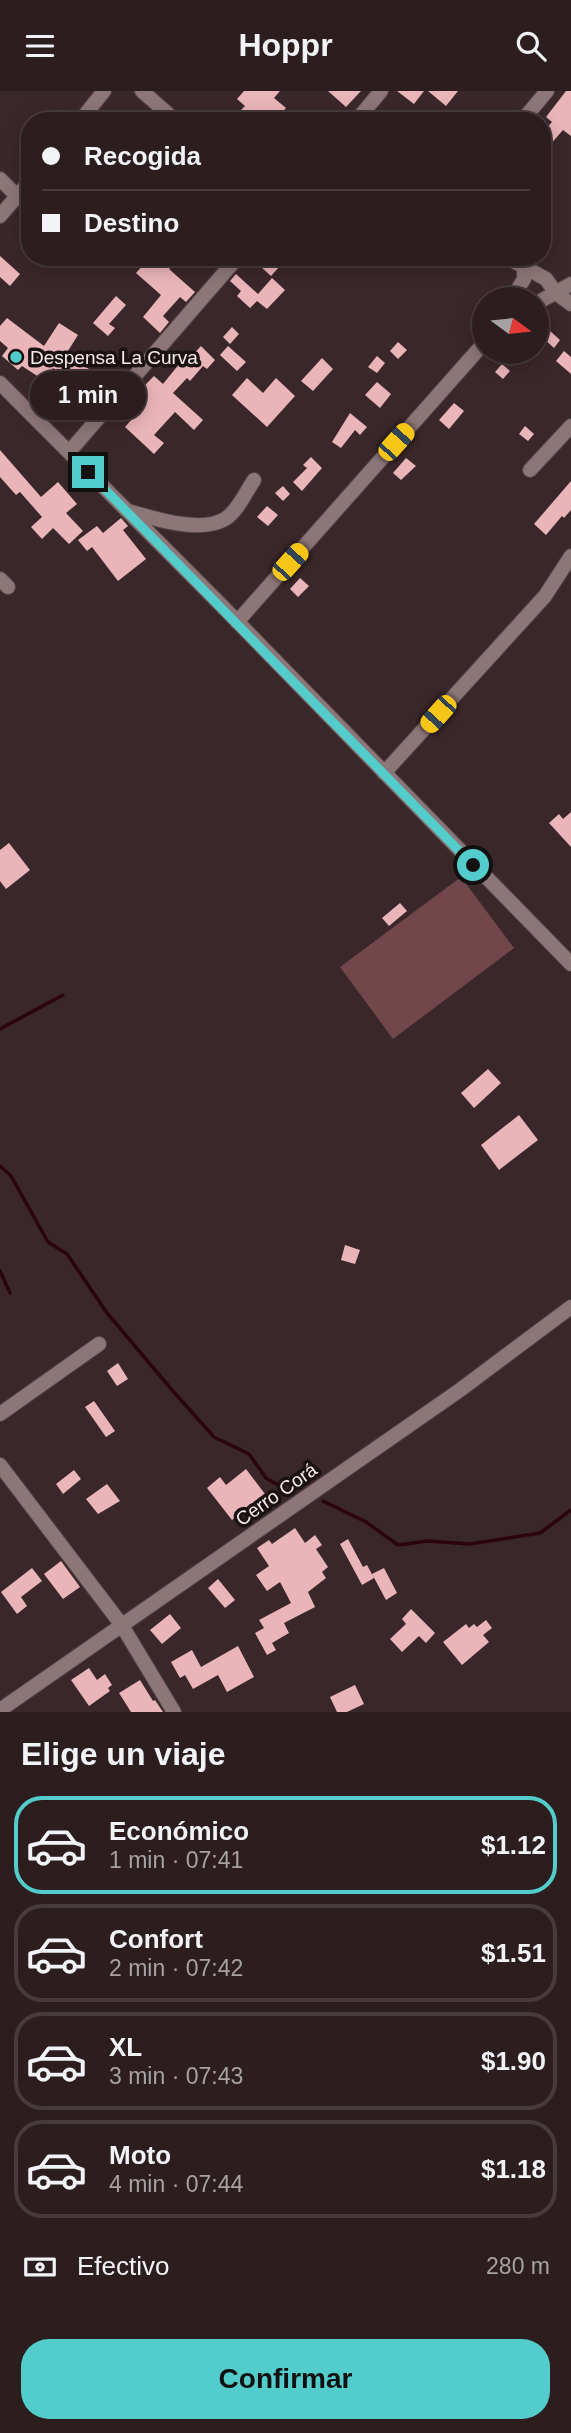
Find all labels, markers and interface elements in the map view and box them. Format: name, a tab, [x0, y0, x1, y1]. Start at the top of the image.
icon: menu	[21, 27, 59, 65]
text: Hoppr	[238, 27, 333, 63]
icon: search	[512, 27, 550, 65]
text: Recogida	[84, 141, 201, 171]
text: Destino	[84, 208, 179, 238]
north arrow	[472, 287, 550, 364]
map controls	[472, 287, 549, 364]
place label: Despensa La Curva	[30, 347, 198, 368]
marker: Despensa La Curva	[8, 349, 24, 365]
callout: 1 min	[30, 371, 146, 419]
text: 1 min	[58, 382, 118, 408]
car	[375, 419, 418, 465]
route end	[72, 456, 104, 488]
car	[269, 539, 312, 585]
car	[417, 691, 460, 737]
route start	[457, 849, 489, 881]
street label: Cerro Corá	[232, 1459, 321, 1530]
text: Elige un viaje	[21, 1736, 226, 1772]
icon: car	[25, 1814, 88, 1877]
text: Económico	[109, 1816, 249, 1846]
text: $1.12	[481, 1830, 546, 1860]
text: 1 min · 07:41	[109, 1847, 243, 1873]
icon: car	[25, 1922, 88, 1985]
text: Confort	[109, 1924, 203, 1954]
text: $1.51	[481, 1938, 546, 1968]
text: 2 min · 07:42	[109, 1955, 243, 1981]
icon: car	[25, 2030, 88, 2093]
text: XL	[109, 2032, 142, 2062]
text: $1.90	[481, 2046, 546, 2076]
text: 3 min · 07:43	[109, 2063, 243, 2089]
icon: car	[25, 2138, 88, 2201]
text: Moto	[109, 2140, 171, 2170]
text: $1.18	[481, 2154, 546, 2184]
text: 4 min · 07:44	[109, 2171, 243, 2197]
icon: cash	[21, 2248, 59, 2286]
text: Efectivo	[77, 2251, 170, 2281]
text: 280 m	[486, 2253, 550, 2279]
button: Confirmar	[21, 2339, 550, 2419]

